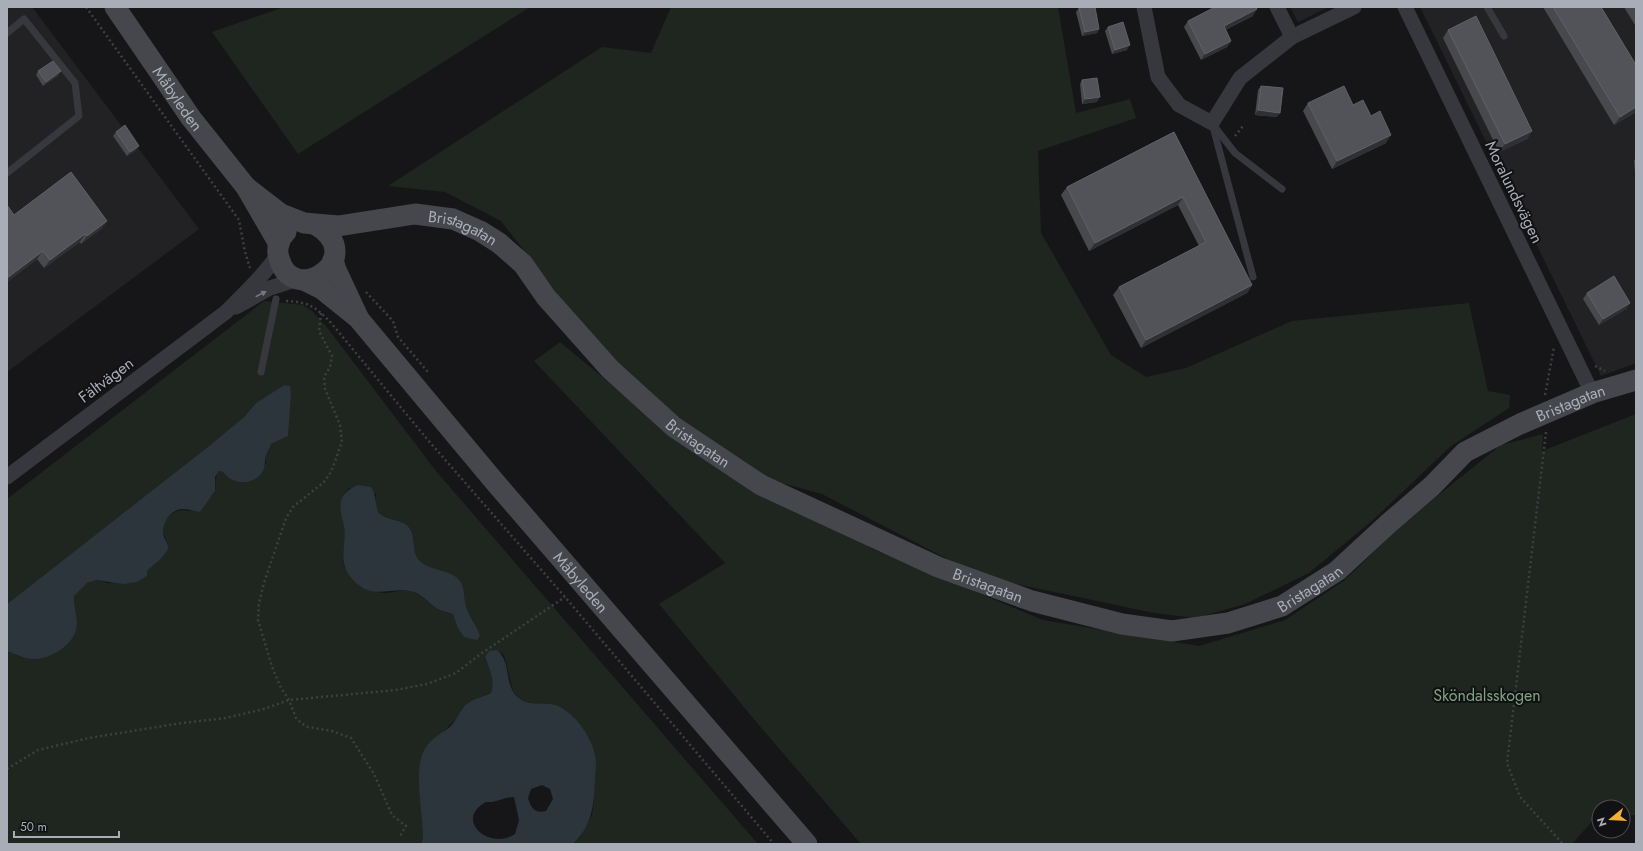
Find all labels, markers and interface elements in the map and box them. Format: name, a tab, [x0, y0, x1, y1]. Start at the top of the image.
street label: Måbyleden	[147, 61, 209, 136]
street label: Moralundsvägen	[1479, 137, 1549, 247]
street label: Bristagatan	[427, 204, 502, 251]
one-way arrow	[255, 291, 267, 297]
street label: Fältvägen	[74, 352, 138, 408]
street label: Bristagatan	[1532, 378, 1608, 427]
street label: Bristagatan	[660, 413, 735, 473]
street label: Måbyleden	[548, 546, 614, 618]
street label: Bristagatan	[1272, 560, 1348, 618]
street label: Bristagatan	[950, 562, 1026, 608]
park label: Sköndalsskogen	[1433, 684, 1541, 707]
north arrow	[1591, 799, 1631, 839]
scale bar	[14, 813, 119, 839]
text: N	[1593, 815, 1610, 829]
text: 50 m	[20, 818, 47, 836]

